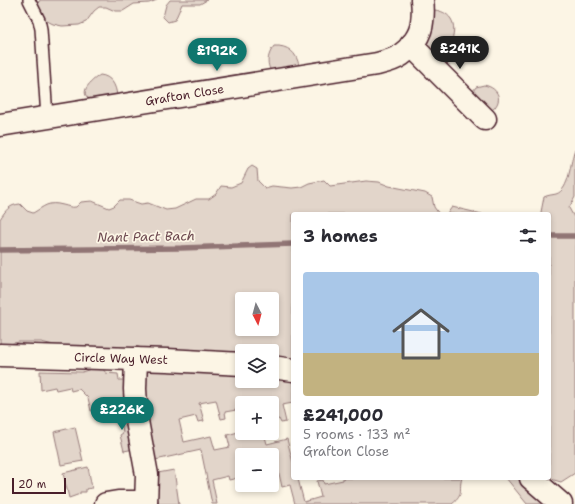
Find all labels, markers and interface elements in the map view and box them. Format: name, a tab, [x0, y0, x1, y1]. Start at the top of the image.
pin: £241K	[432, 36, 488, 70]
pin: £192K	[189, 38, 245, 72]
text: £241K	[440, 40, 480, 57]
text: £192K	[197, 42, 237, 59]
street label: Grafton Close	[144, 81, 225, 109]
text: 3 homes	[303, 225, 378, 247]
icon: filters	[517, 225, 539, 247]
water label: Nant Pact Bach	[97, 227, 195, 246]
north arrow	[235, 292, 279, 336]
map controls	[235, 292, 279, 492]
icon: home	[385, 298, 457, 370]
button: layers	[235, 344, 279, 388]
street label: Circle Way West	[74, 349, 168, 368]
button: +	[235, 396, 279, 440]
pin: £226K	[94, 397, 150, 431]
text: £226K	[100, 401, 144, 418]
text: £241,000	[303, 404, 383, 426]
text: 5 rooms · 133 m²	[303, 426, 411, 443]
text: Grafton Close	[303, 443, 389, 460]
button: −	[235, 448, 279, 492]
scale bar	[12, 476, 66, 495]
text: 20 m	[18, 477, 46, 492]

